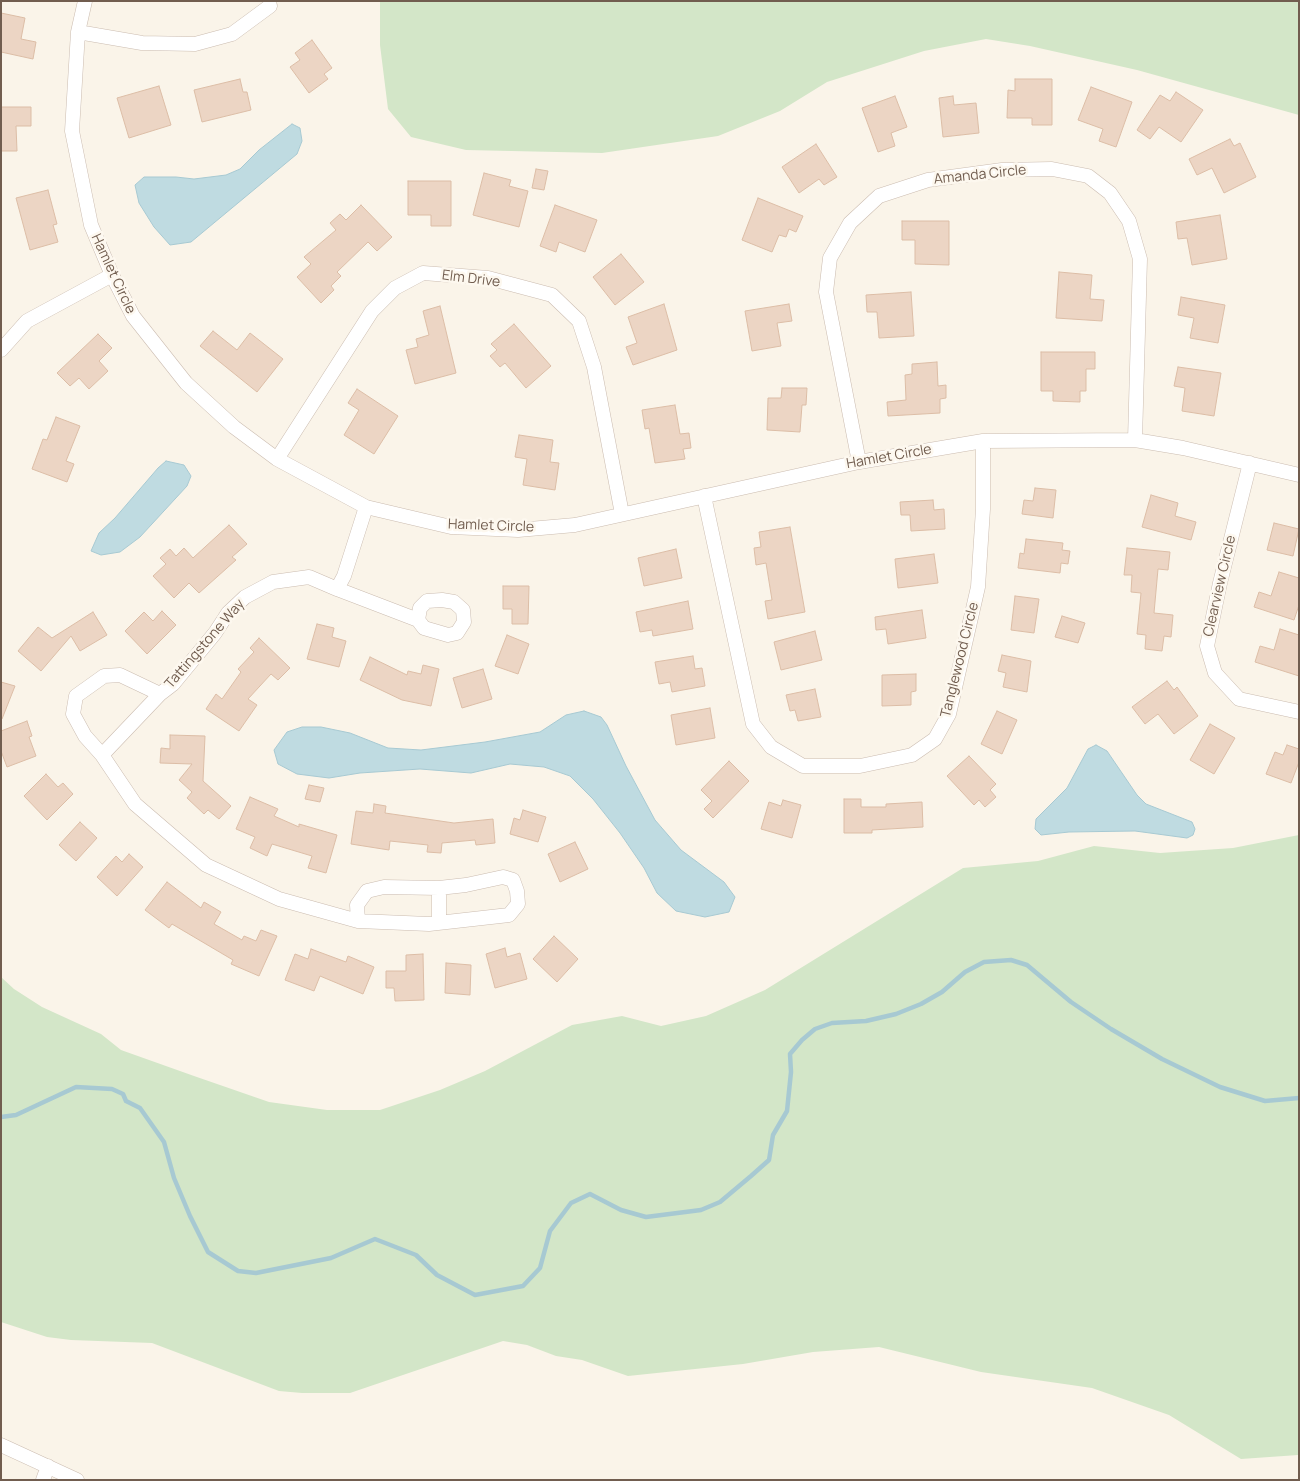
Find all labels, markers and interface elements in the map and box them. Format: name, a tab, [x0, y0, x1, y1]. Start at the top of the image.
street label: Amanda Circle	[933, 162, 1027, 188]
street label: Hamlet Circle	[87, 231, 139, 317]
street label: Elm Drive	[441, 267, 501, 291]
street label: Hamlet Circle	[845, 441, 933, 473]
street label: Hamlet Circle	[448, 516, 534, 536]
street label: Clearview Circle	[1200, 534, 1240, 638]
street label: Tattingstone Way	[162, 596, 248, 692]
street label: Tanglewood Circle	[938, 601, 982, 719]

